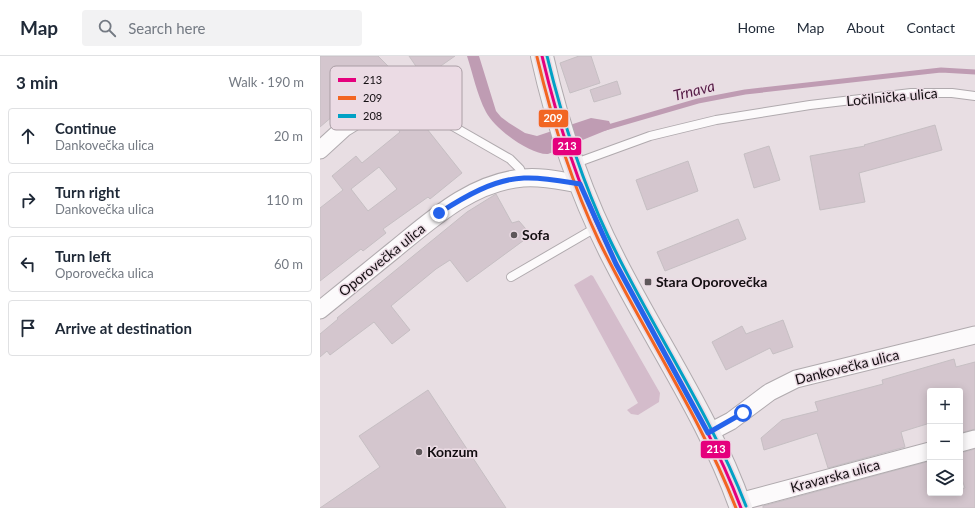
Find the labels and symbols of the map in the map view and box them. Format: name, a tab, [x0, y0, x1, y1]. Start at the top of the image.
legend	[330, 66, 462, 130]
text: 213	[363, 73, 382, 86]
water label: Trnava	[671, 76, 717, 104]
street label: Ločilnička ulica	[846, 84, 938, 109]
text: 209	[363, 91, 382, 104]
text: 208	[363, 109, 382, 122]
line badge: 209	[538, 109, 569, 128]
text: 209	[543, 111, 563, 124]
line badge: 213	[552, 137, 582, 156]
text: 213	[557, 139, 577, 152]
route end	[430, 204, 448, 222]
street label: Oporovečka ulica	[335, 220, 428, 300]
place label: Sofa	[522, 226, 550, 243]
marker: Sofa	[509, 230, 519, 240]
place label: Stara Oporovečka	[656, 273, 767, 290]
marker: Stara Oporovečka	[643, 277, 653, 287]
street label: Dankovečka ulica	[793, 345, 901, 388]
route start	[734, 404, 752, 422]
line badge: 213	[700, 440, 731, 459]
text: 213	[706, 442, 726, 455]
place label: Konzum	[427, 443, 478, 460]
marker: Konzum	[414, 447, 424, 457]
street label: Kravarska ulica	[788, 455, 882, 496]

